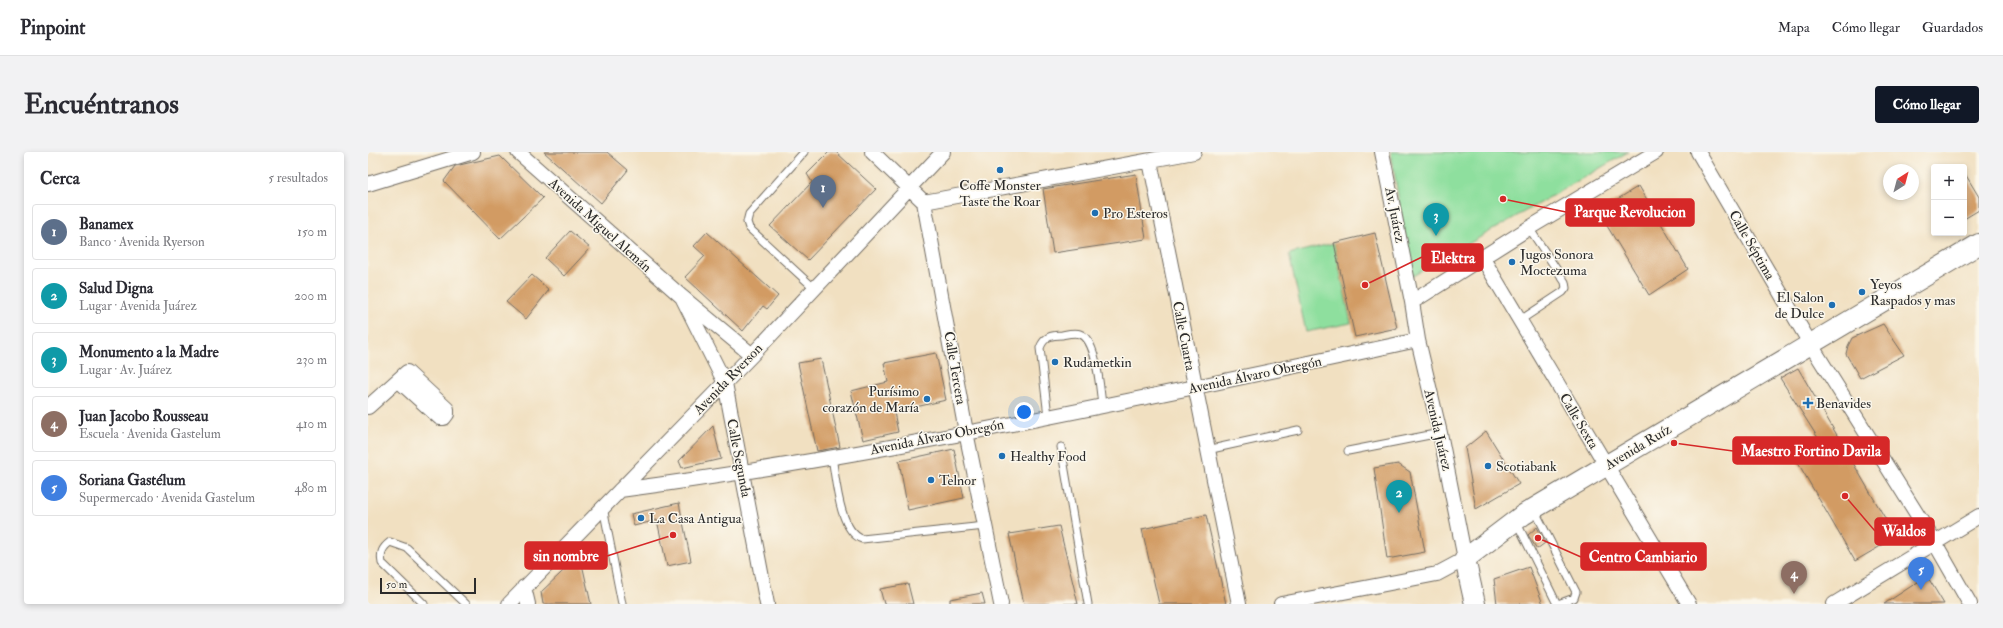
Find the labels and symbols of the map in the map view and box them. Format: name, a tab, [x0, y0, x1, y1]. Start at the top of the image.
north arrow	[1883, 164, 1919, 200]
marker: Coffe Monster Taste the Roar	[995, 165, 1005, 175]
street label: Avenida Miguel Alemán	[544, 174, 655, 276]
pin: 1	[810, 175, 836, 208]
place label: Coffe Monster Taste the Roar	[959, 177, 1041, 210]
street label: Av. Juárez	[1381, 185, 1409, 244]
callout: Parque Revolucion	[1566, 199, 1694, 226]
pin: 3	[1423, 203, 1449, 236]
text: Parque Revolucion	[1574, 203, 1686, 223]
place label: Pro Esteros	[1103, 205, 1168, 222]
street label: Calle Séptima	[1724, 207, 1779, 284]
marker: Pro Esteros	[1090, 208, 1100, 218]
callout: Elektra	[1422, 244, 1483, 271]
place label: Jugos Sonora Moctezuma	[1519, 246, 1594, 279]
text: Elektra	[1431, 249, 1476, 268]
marker: Jugos Sonora Moctezuma	[1507, 257, 1517, 267]
place label: Yeyos Raspados y mas	[1870, 276, 1956, 310]
marker: Yeyos Raspados y mas	[1857, 287, 1867, 297]
place label: El Salon de Dulce	[1775, 289, 1824, 322]
street label: Calle Cuarta	[1169, 300, 1199, 372]
marker: El Salon de Dulce	[1827, 300, 1837, 310]
street label: Calle Tercera	[940, 330, 970, 406]
street label: Avenida Ryerson	[689, 340, 767, 420]
street label: Avenida Álvaro Obregón	[1186, 353, 1323, 398]
place label: Rudametkin	[1063, 354, 1132, 371]
marker: Rudametkin	[1050, 357, 1060, 367]
place label: Purísimo corazón de María	[822, 383, 919, 416]
street label: Avenida Juárez	[1420, 387, 1456, 473]
street label: Calle Sexta	[1556, 390, 1602, 452]
marker: Purísimo corazón de María	[922, 394, 932, 404]
place label: Benavides	[1816, 395, 1871, 412]
marker: Benavides	[1803, 398, 1813, 408]
your location	[1014, 402, 1034, 422]
street label: Avenida Álvaro Obregón	[868, 416, 1005, 459]
street label: Calle Segunda	[723, 417, 755, 499]
street label: Avenida Ruíz	[1601, 420, 1674, 474]
callout: Maestro Fortino Davila	[1733, 437, 1889, 464]
text: Maestro Fortino Davila	[1740, 442, 1882, 461]
place label: Healthy Food	[1010, 448, 1086, 466]
marker: Healthy Food	[997, 451, 1007, 461]
place label: Scotiabank	[1496, 458, 1557, 475]
marker: Scotiabank	[1483, 461, 1493, 471]
place label: Telnor	[939, 472, 977, 489]
marker: Telnor	[926, 475, 936, 485]
pin: 2	[1386, 480, 1412, 513]
place label: La Casa Antigua	[649, 510, 742, 527]
marker: La Casa Antigua	[636, 513, 646, 523]
callout: Waldos	[1875, 518, 1934, 545]
text: Waldos	[1881, 522, 1926, 541]
callout: sin nombre	[525, 542, 607, 569]
callout: Centro Cambiario	[1581, 543, 1706, 570]
text: sin nombre	[533, 547, 600, 566]
text: Centro Cambiario	[1589, 548, 1698, 567]
pin: 5	[1908, 557, 1934, 590]
pin: 4	[1781, 561, 1807, 594]
scale bar	[380, 576, 476, 595]

